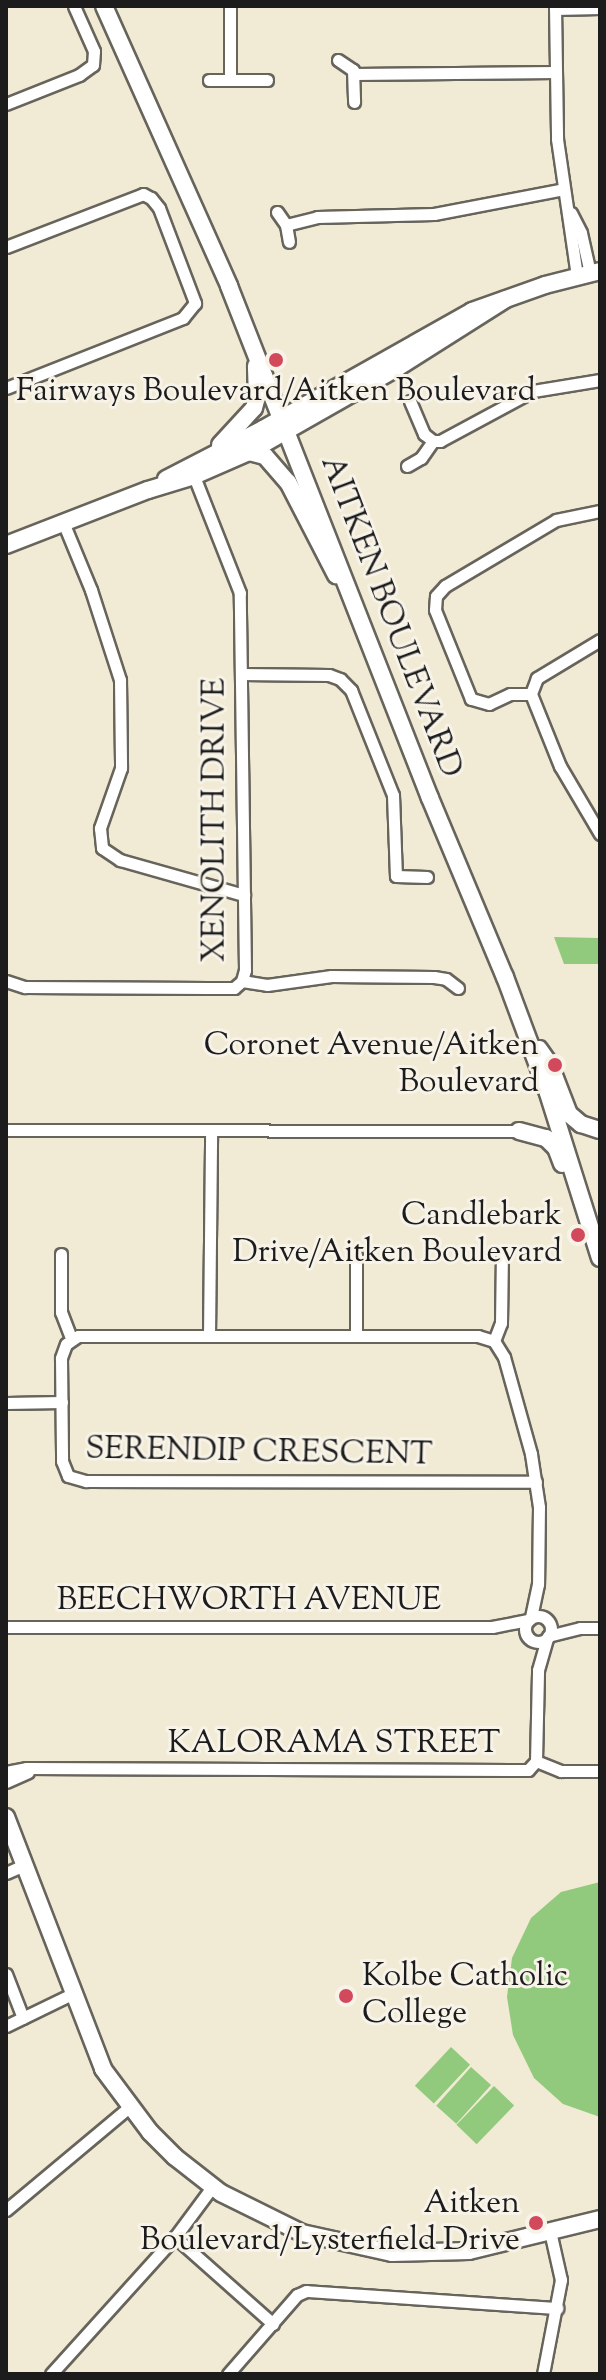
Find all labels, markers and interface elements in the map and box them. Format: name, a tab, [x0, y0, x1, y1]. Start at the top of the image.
marker: Fairways Boulevard/Aitken Boulevard	[267, 351, 285, 369]
place label: Fairways Boulevard/Aitken Boulevard	[16, 373, 536, 411]
street label: AITKEN BOULEVARD	[311, 451, 469, 783]
street label: XENOLITH DRIVE	[197, 678, 235, 962]
place label: Coronet Avenue/Aitken Boulevard	[204, 1028, 539, 1103]
marker: Coronet Avenue/Aitken Boulevard	[546, 1056, 564, 1074]
place label: Candlebark Drive/Aitken Boulevard	[232, 1198, 562, 1273]
marker: Candlebark Drive/Aitken Boulevard	[569, 1226, 587, 1244]
street label: SERENDIP CRESCENT	[85, 1431, 433, 1475]
street label: BEECHWORTH AVENUE	[57, 1582, 441, 1620]
street label: KALORAMA STREET	[168, 1725, 500, 1763]
place label: Kolbe Catholic College	[362, 1959, 568, 2034]
marker: Kolbe Catholic College	[337, 1987, 355, 2005]
place label: Aitken Boulevard/Lysterfield Drive	[140, 2186, 520, 2261]
marker: Aitken Boulevard/Lysterfield Drive	[527, 2214, 545, 2232]

